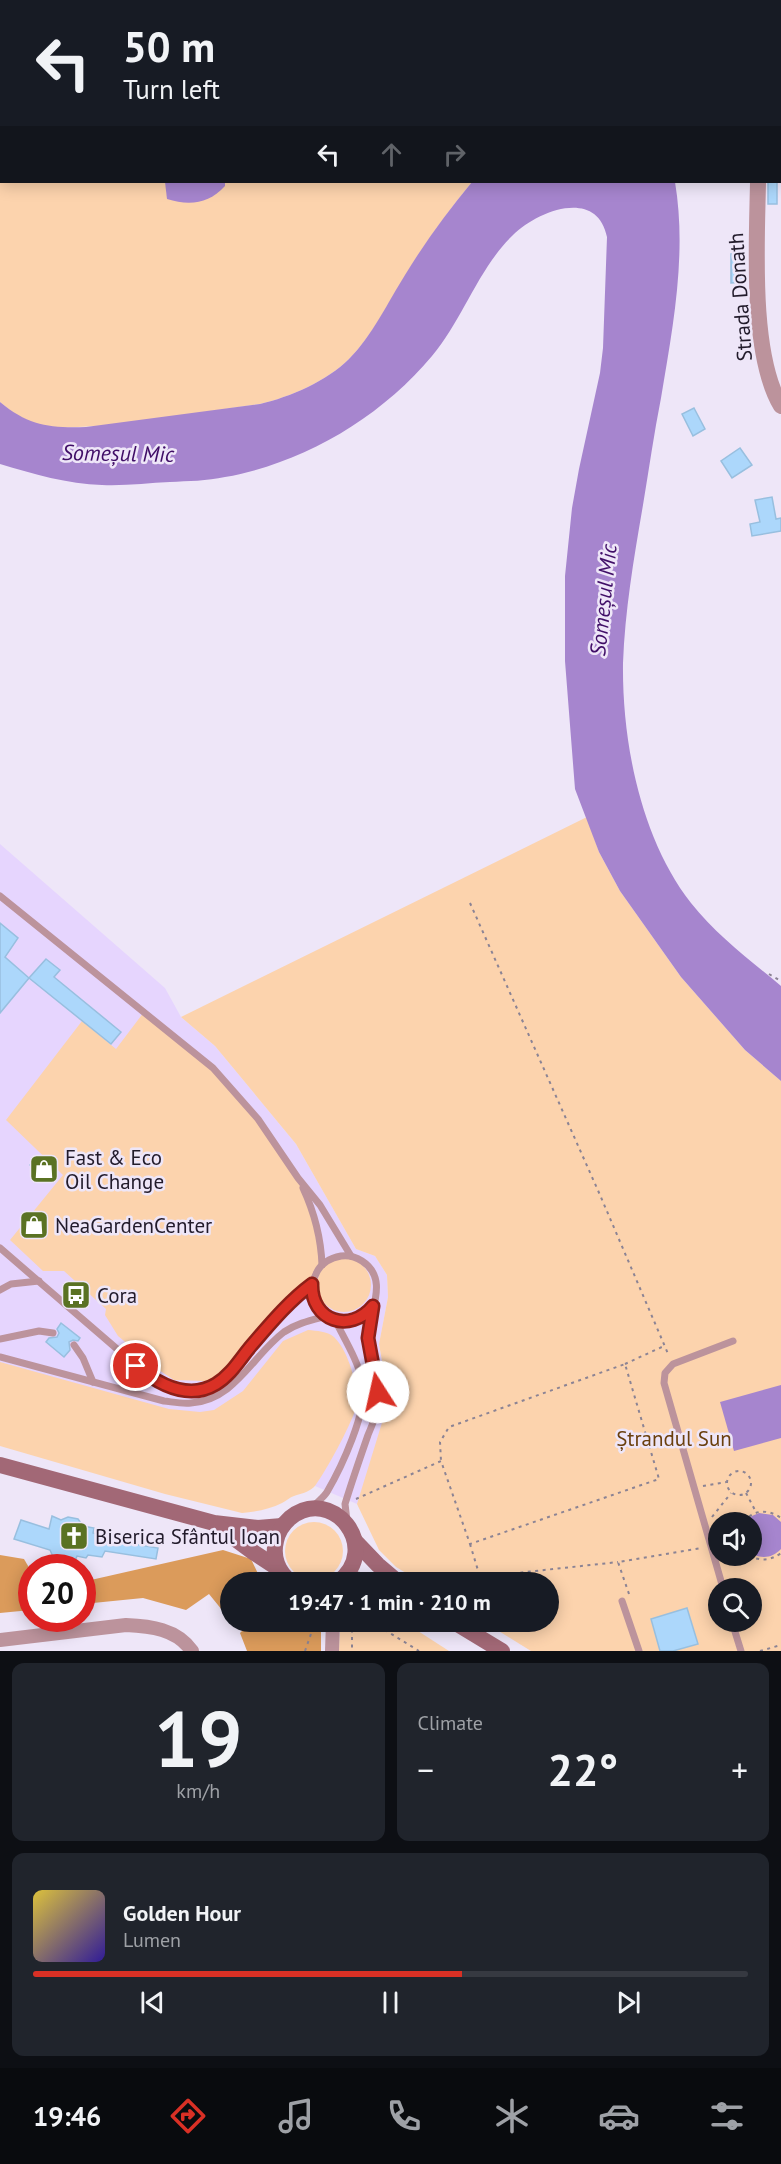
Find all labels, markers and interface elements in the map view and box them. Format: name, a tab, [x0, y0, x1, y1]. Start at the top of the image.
text: 50 m	[123, 19, 215, 74]
icon: left	[24, 24, 102, 102]
text: Turn left	[123, 72, 220, 106]
icon: left	[312, 138, 345, 171]
icon: ahead	[375, 138, 408, 171]
icon: right	[438, 138, 471, 171]
street label: Strada Donath	[722, 232, 758, 362]
water label: Someșul Mic	[62, 438, 175, 468]
water label: Someșul Mic	[583, 542, 623, 657]
place label: Fast & Eco Oil Change	[65, 1144, 164, 1195]
shop icon: Fast & Eco Oil Change	[28, 1153, 60, 1185]
shop icon: NeaGardenCenter	[18, 1209, 50, 1241]
place label: NeaGardenCenter	[55, 1212, 212, 1239]
bus stop icon: Cora	[60, 1279, 92, 1311]
place label: Cora	[97, 1282, 137, 1309]
pin	[110, 1340, 161, 1391]
icon: arrive	[119, 1349, 152, 1382]
position arrow	[346, 1360, 410, 1424]
park label: Ștrandul Sun	[616, 1425, 732, 1452]
map controls	[708, 1512, 762, 1632]
button: sound	[708, 1512, 762, 1566]
church icon: Biserica Sfântul Ioan	[58, 1520, 90, 1552]
place label: Biserica Sfântul Ioan	[95, 1523, 280, 1550]
speed limit sign: 20	[18, 1554, 96, 1632]
button: search	[708, 1578, 762, 1632]
text: 19:47 · 1 min · 210 m	[288, 1588, 491, 1616]
text: 19	[154, 1688, 242, 1789]
text: Climate	[418, 1710, 483, 1736]
text: 22°	[547, 1740, 618, 1798]
text: −	[418, 1748, 434, 1791]
text: +	[731, 1748, 748, 1791]
text: km/h	[176, 1778, 220, 1804]
text: Golden Hour	[123, 1899, 241, 1927]
text: Lumen	[123, 1927, 181, 1953]
icon: previous	[136, 1986, 169, 2019]
icon: pause	[374, 1986, 407, 2019]
icon: next	[612, 1986, 645, 2019]
icon: directions	[167, 2095, 209, 2137]
icon: music	[275, 2095, 317, 2137]
icon: phone	[383, 2095, 425, 2137]
icon: climate	[491, 2095, 533, 2137]
icon: car	[598, 2095, 640, 2137]
icon: filters	[706, 2095, 748, 2137]
text: 19:46	[33, 2099, 101, 2133]

